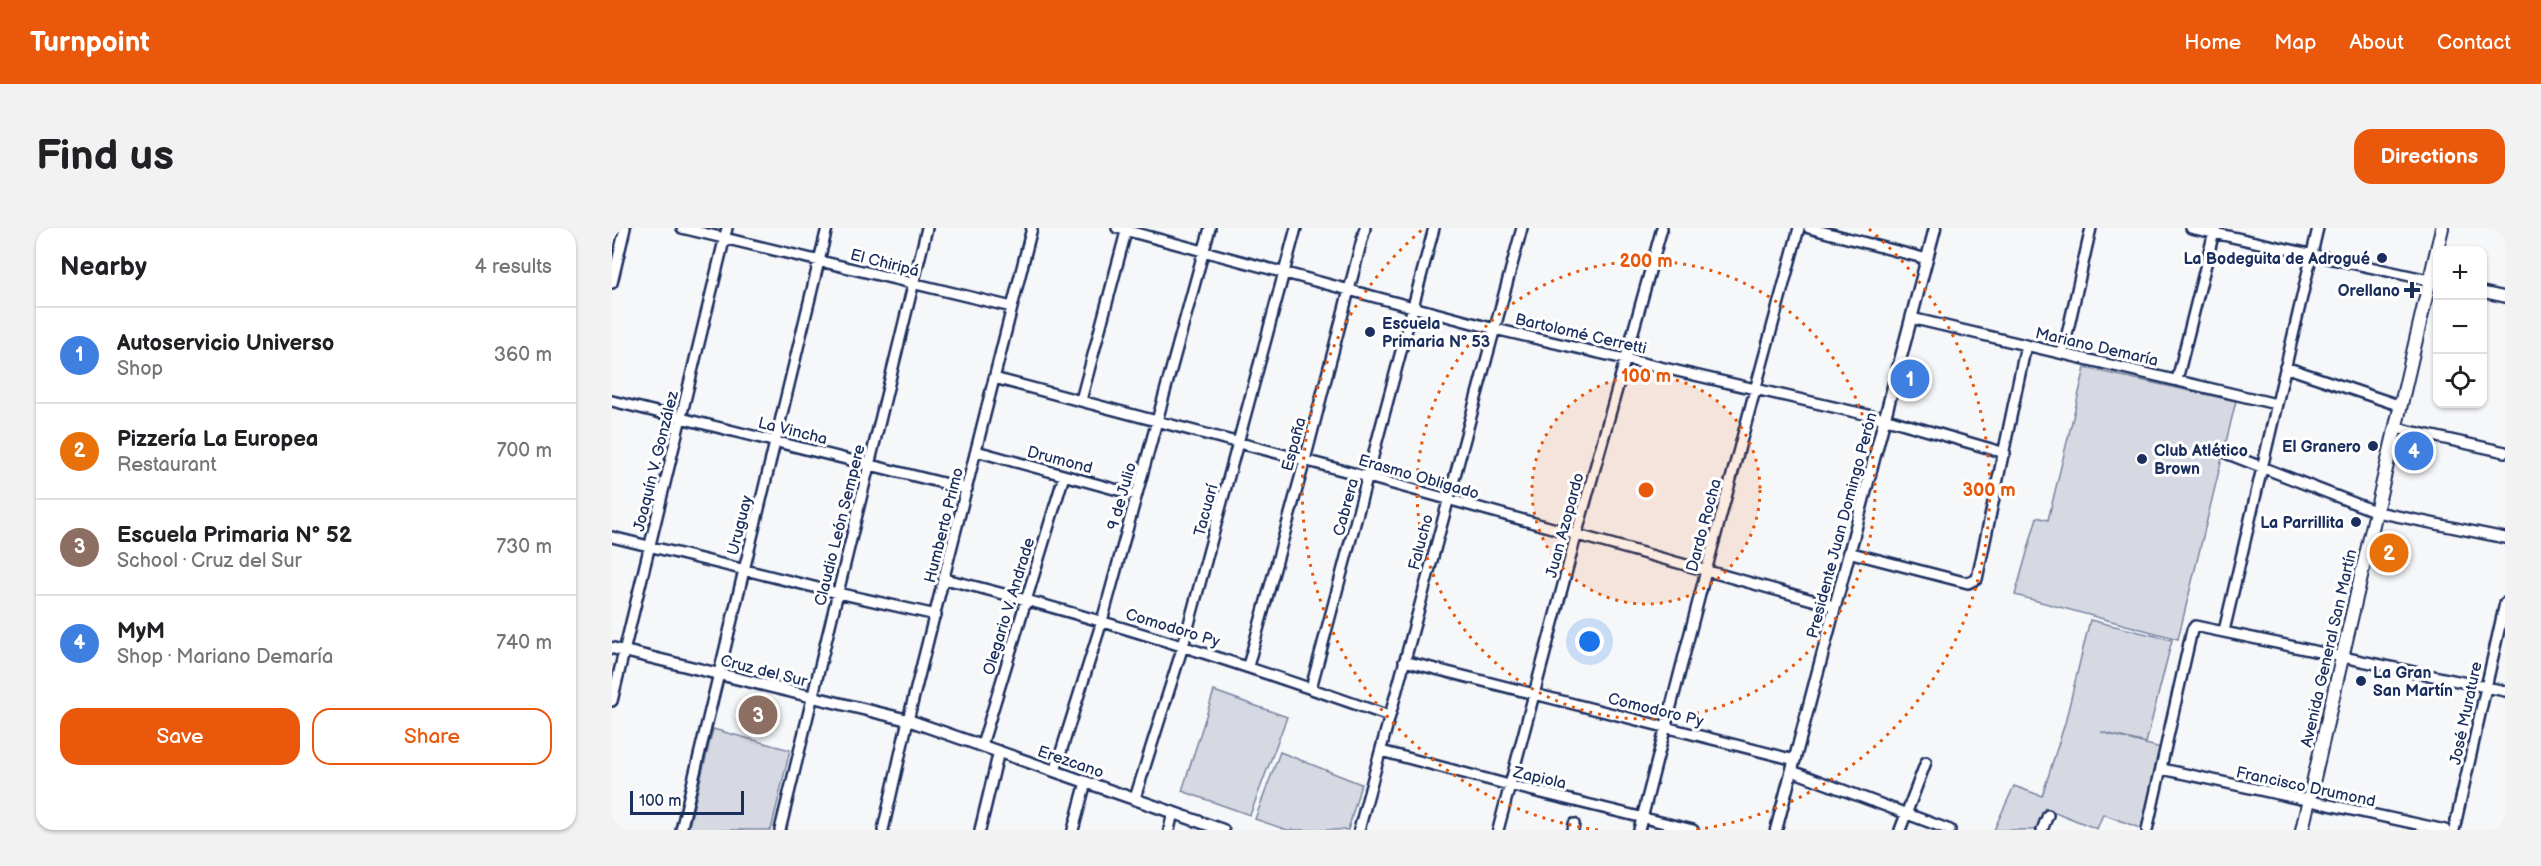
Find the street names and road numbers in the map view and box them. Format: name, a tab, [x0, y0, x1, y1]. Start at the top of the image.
street label: El Chiripá	[848, 246, 921, 281]
street label: Bartolomé Cerretti	[1513, 310, 1648, 359]
street label: Mariano Demaría	[2033, 324, 2160, 371]
street label: Joaquín V. González	[630, 389, 683, 533]
street label: Presidente Juan Domingo Perón	[1803, 410, 1882, 640]
street label: La Vincha	[756, 414, 829, 449]
street label: España	[1278, 415, 1311, 473]
street label: Claudio León Sempere	[811, 442, 870, 608]
street label: Drumond	[1025, 443, 1094, 478]
street label: Erasmo Obligado	[1356, 451, 1481, 504]
street label: 9 de Julio	[1104, 460, 1141, 532]
street label: Humberto Primo	[921, 466, 968, 585]
street label: Juan Azopardo	[1542, 471, 1589, 580]
street label: Cabrera	[1330, 476, 1363, 538]
street label: Dardo Rocha	[1683, 477, 1726, 574]
street label: Tacuarí	[1190, 482, 1223, 538]
street label: Uruguay	[724, 493, 757, 557]
street label: Falucho	[1405, 512, 1438, 572]
street label: Olegario V. Andrade	[980, 535, 1040, 677]
street label: Avenida General San Martín	[2297, 548, 2361, 749]
street label: Comodoro Py	[1123, 605, 1223, 652]
street label: Cruz del Sur	[718, 652, 809, 691]
street label: José Murature	[2446, 660, 2487, 767]
street label: Comodoro Py	[1606, 689, 1706, 732]
street label: Erezcano	[1035, 742, 1106, 783]
street label: Zapiola	[1510, 763, 1568, 794]
street label: Francisco Drumond	[2234, 763, 2377, 812]

